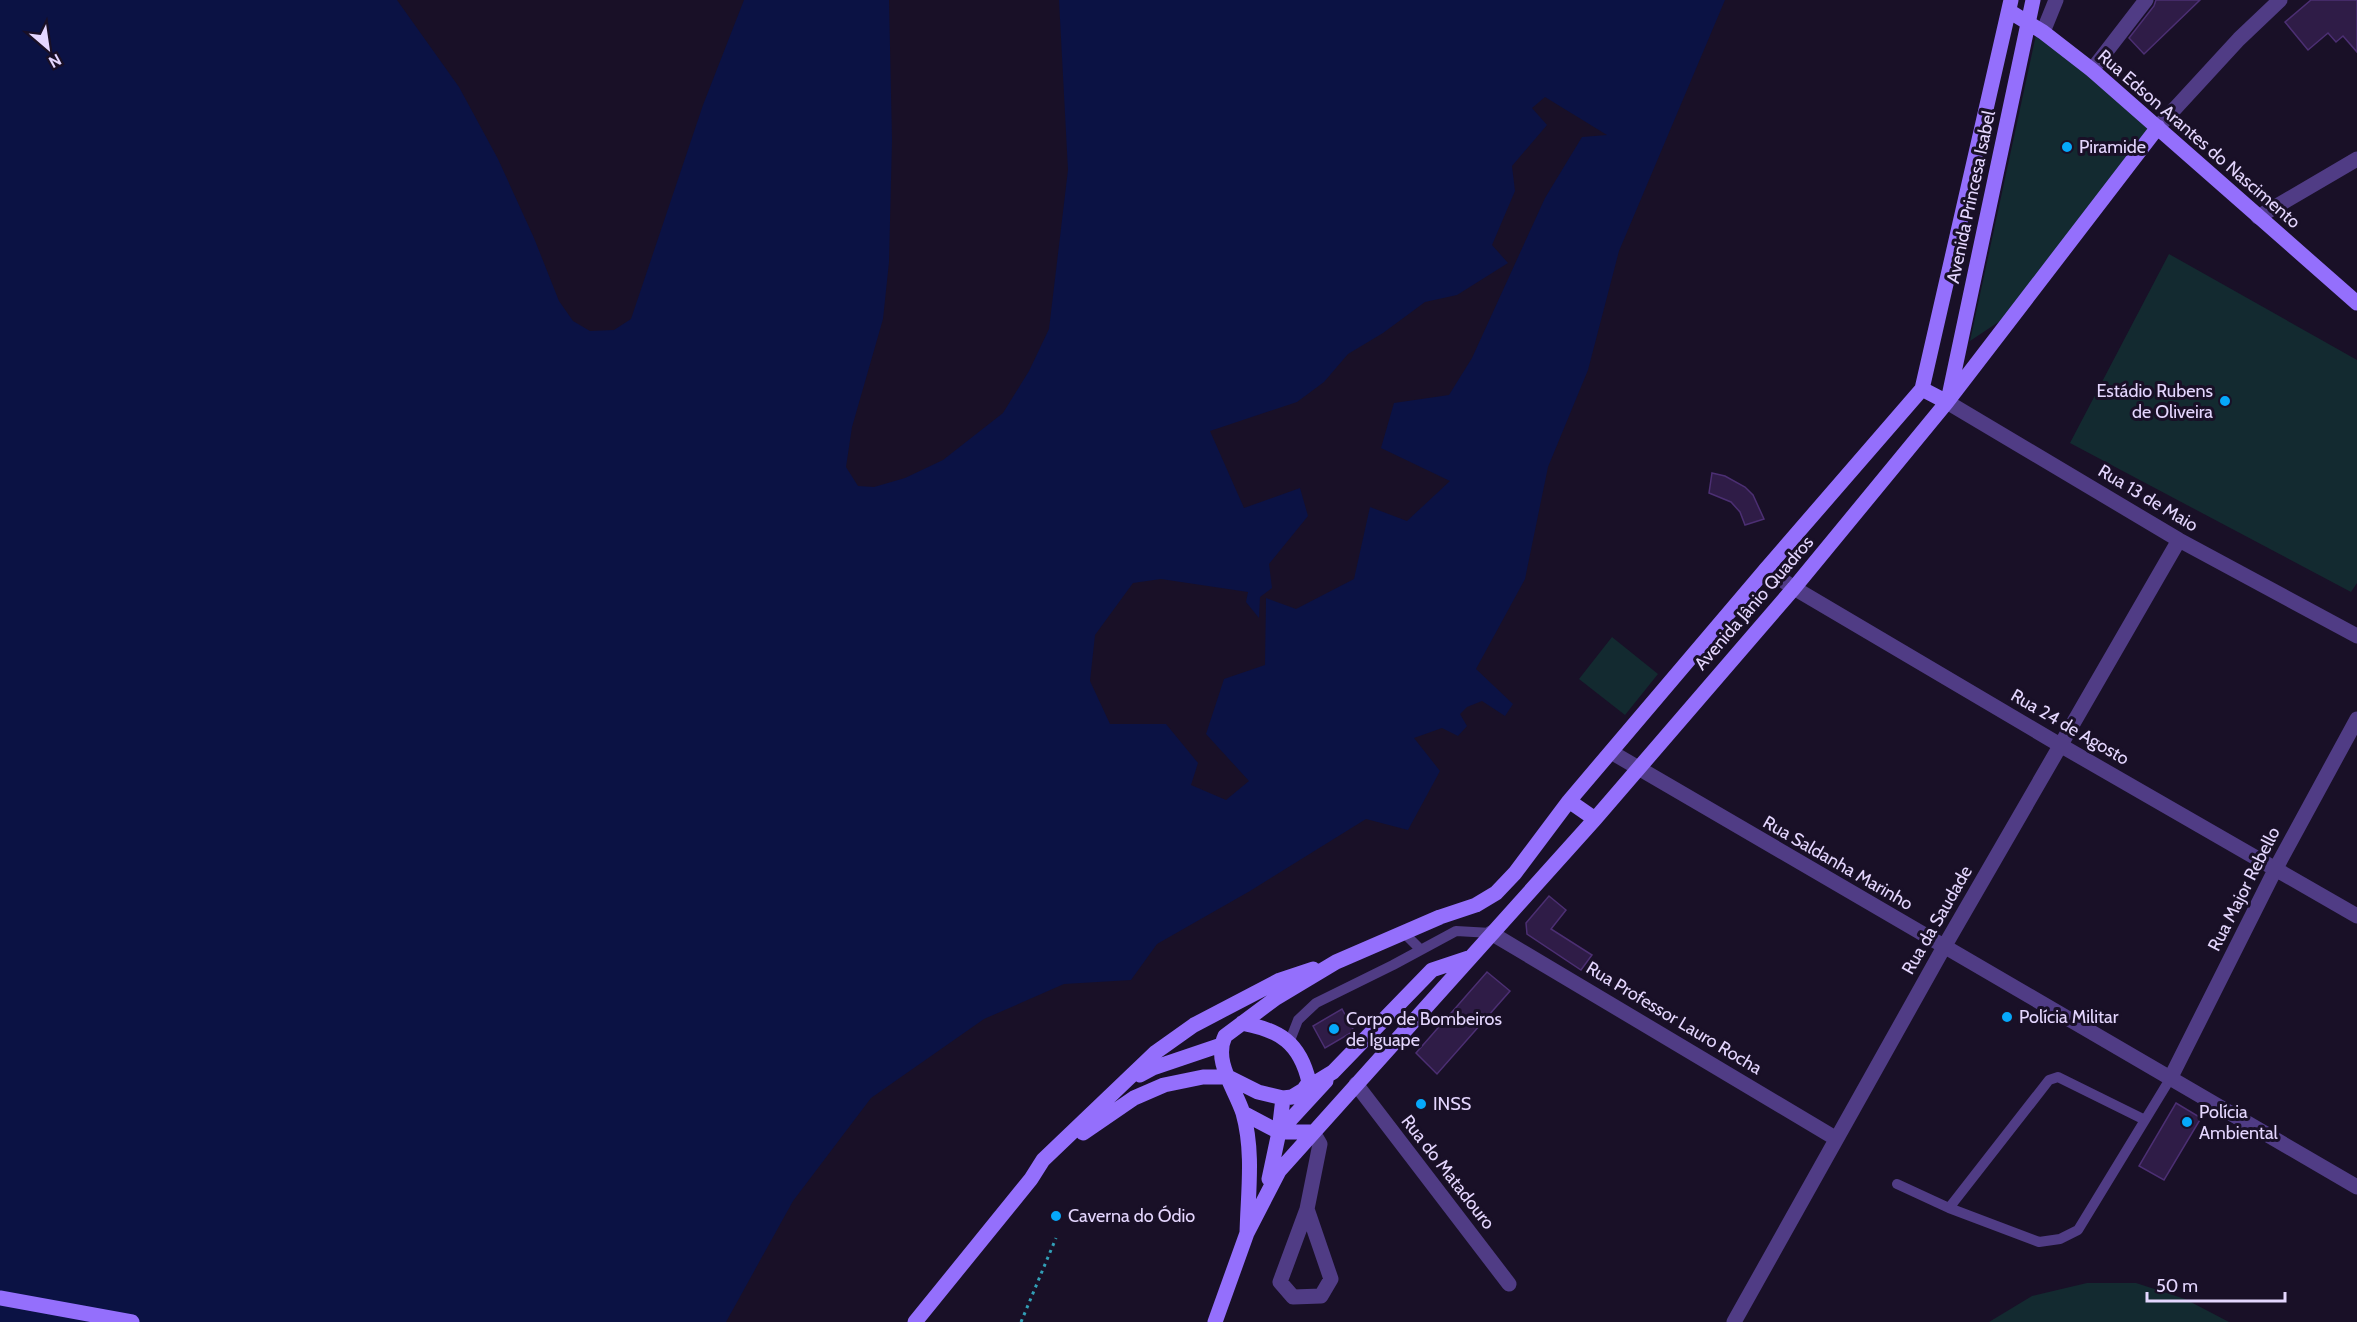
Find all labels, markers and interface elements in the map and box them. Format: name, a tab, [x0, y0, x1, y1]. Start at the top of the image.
north arrow	[18, 18, 78, 78]
street label: Rua Edson Arantes do Nascimento	[2093, 45, 2305, 233]
text: N	[45, 50, 65, 72]
street label: Avenida Princesa Isabel	[1942, 108, 2000, 285]
place label: Piramide	[2079, 136, 2146, 158]
marker: Piramide	[2060, 140, 2074, 154]
place label: Estádio Rubens de Oliveira	[2096, 380, 2213, 423]
marker: Estádio Rubens de Oliveira	[2218, 394, 2232, 408]
street label: Rua 13 de Maio	[2094, 460, 2202, 536]
street label: Avenida Jânio Quadros	[1690, 531, 1818, 675]
street label: Rua 24 de Agosto	[2007, 684, 2133, 770]
street label: Rua Saldanha Marinho	[1759, 811, 1917, 915]
street label: Rua Major Rebello	[2203, 823, 2285, 955]
street label: Rua da Saudade	[1897, 862, 1977, 978]
street label: Rua Professor Lauro Rocha	[1582, 957, 1766, 1079]
place label: Polícia Militar	[2019, 1006, 2119, 1028]
place label: Corpo de Bombeiros de Iguape	[1346, 1008, 1502, 1051]
marker: Polícia Militar	[2000, 1010, 2014, 1024]
marker: Corpo de Bombeiros de Iguape	[1327, 1022, 1341, 1036]
place label: INSS	[1433, 1093, 1471, 1115]
marker: INSS	[1414, 1097, 1428, 1111]
place label: Polícia Ambiental	[2199, 1101, 2279, 1144]
street label: Rua do Matadouro	[1397, 1110, 1500, 1234]
marker: Polícia Ambiental	[2180, 1115, 2194, 1129]
place label: Caverna do Ódio	[1068, 1205, 1195, 1227]
marker: Caverna do Ódio	[1049, 1209, 1063, 1223]
scale bar	[2147, 1265, 2285, 1303]
text: 50 m	[2156, 1275, 2198, 1297]

